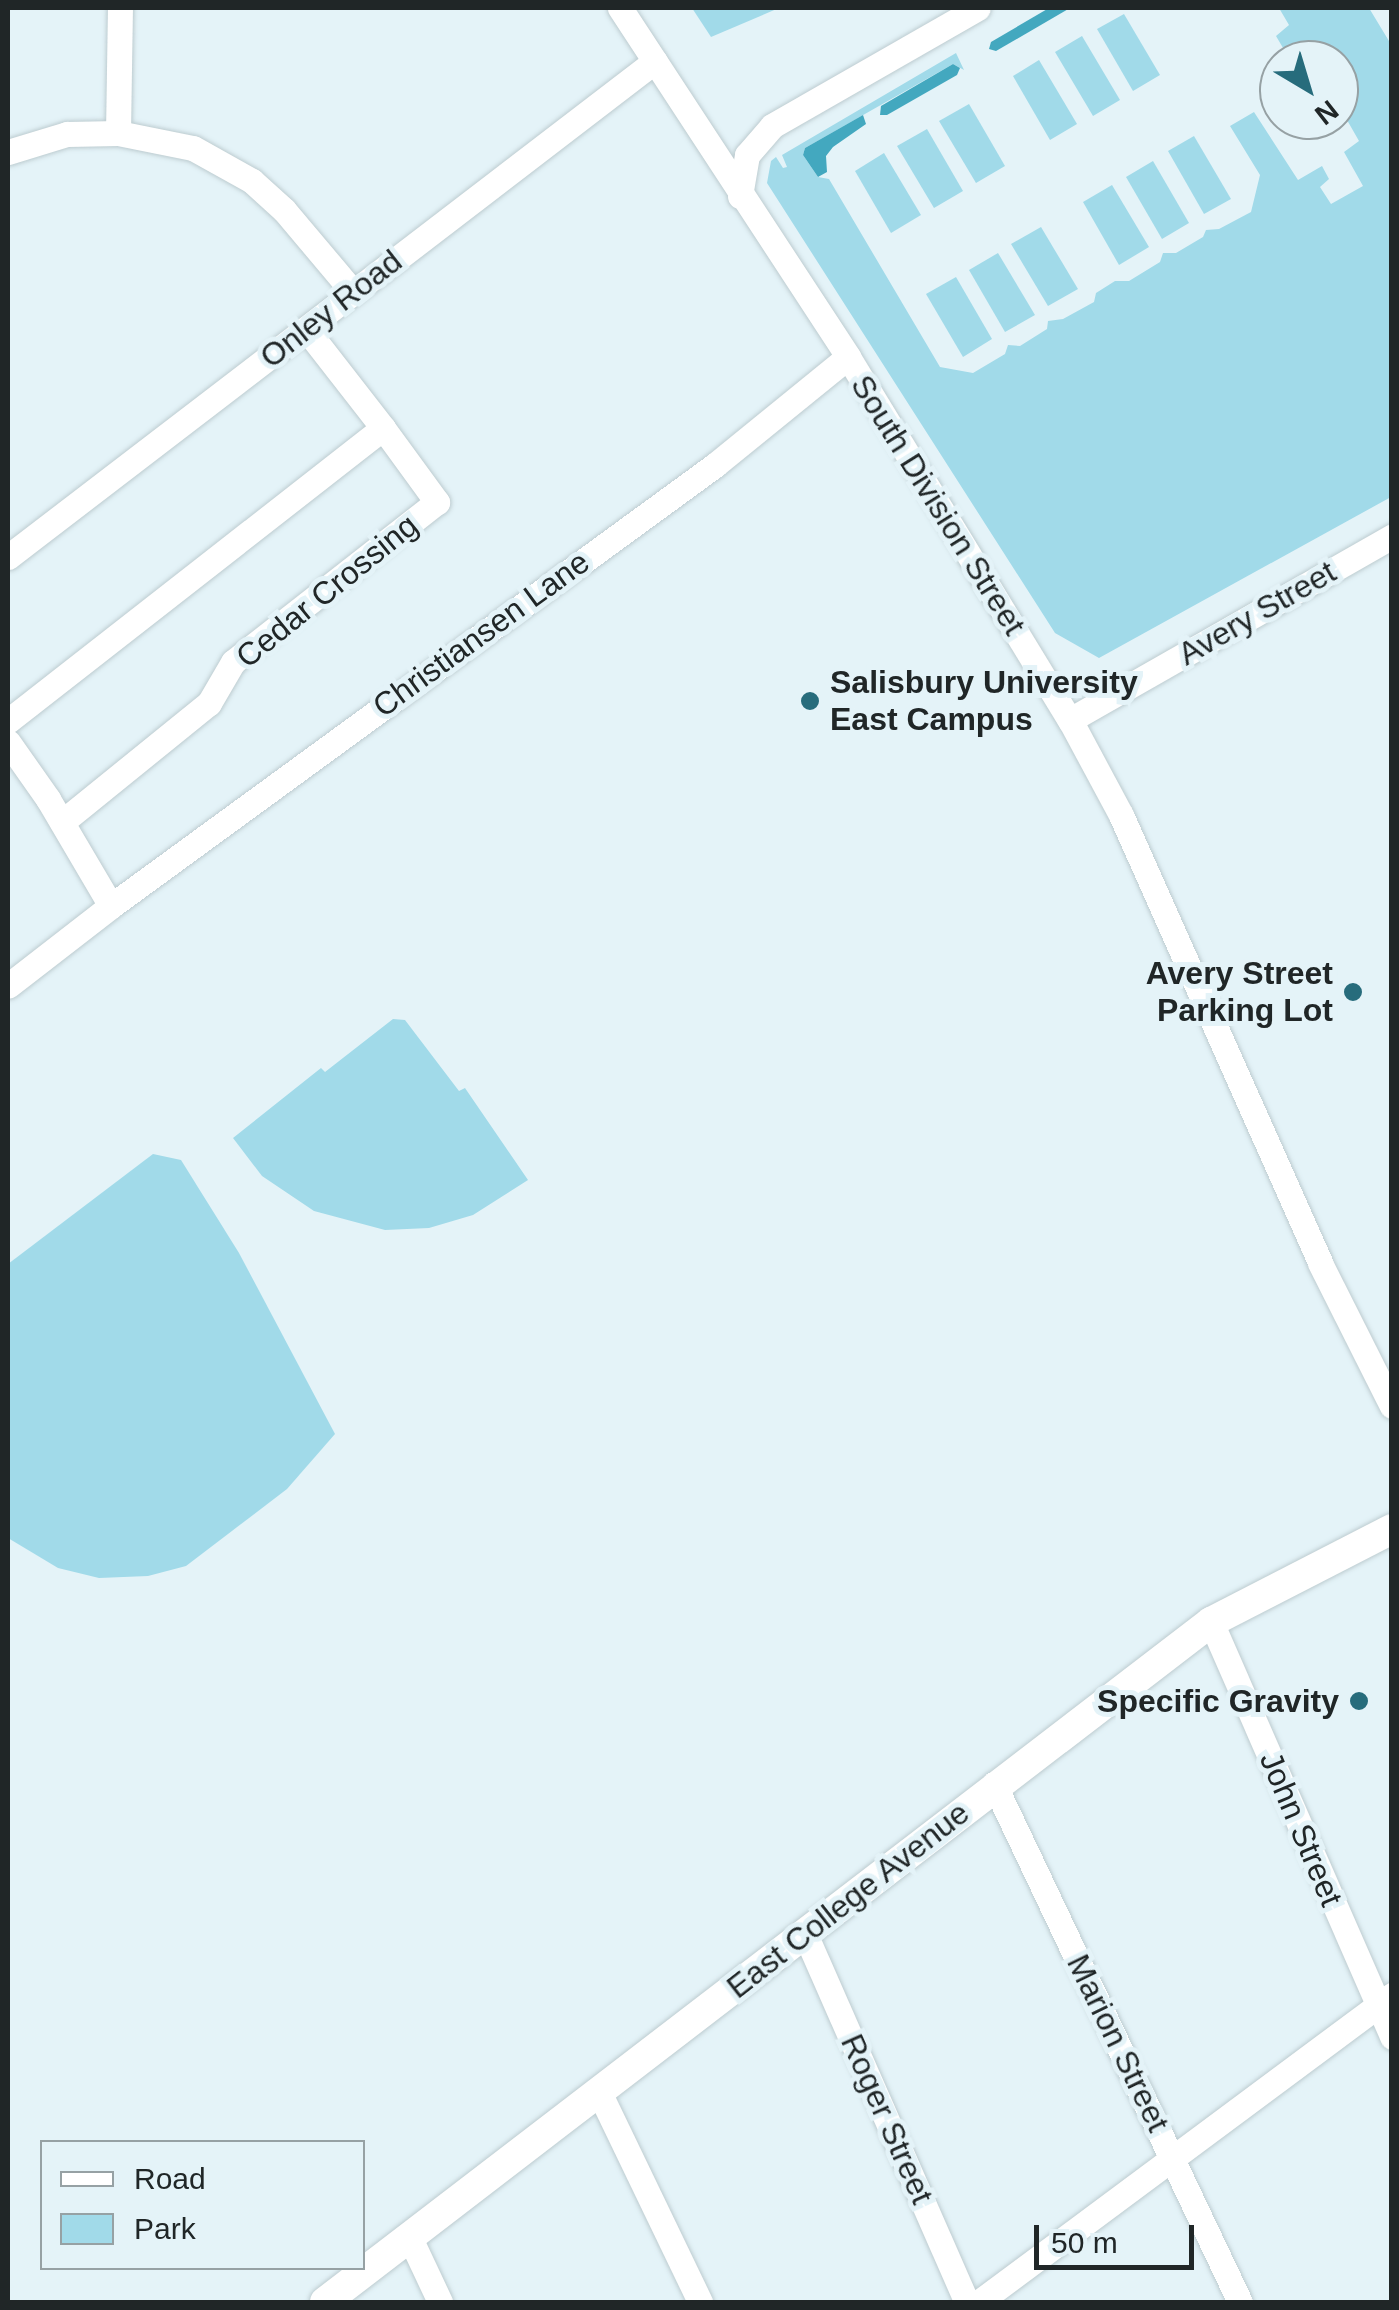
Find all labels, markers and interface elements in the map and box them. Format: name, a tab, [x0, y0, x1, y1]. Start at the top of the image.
north arrow	[1259, 40, 1359, 140]
text: N	[1309, 94, 1344, 131]
street label: Onley Road	[253, 242, 409, 376]
street label: South Division Street	[843, 368, 1033, 642]
street label: Cedar Crossing	[229, 506, 425, 676]
street label: Christiansen Lane	[365, 543, 597, 725]
street label: Avery Street	[1171, 553, 1343, 673]
place label: Salisbury University East Campus	[830, 664, 1138, 739]
marker: Salisbury University East Campus	[799, 690, 821, 712]
place label: Avery Street Parking Lot	[1146, 955, 1333, 1030]
marker: Avery Street Parking Lot	[1342, 981, 1364, 1003]
place label: Specific Gravity	[1097, 1682, 1339, 1720]
marker: Specific Gravity	[1348, 1690, 1370, 1712]
street label: John Street	[1251, 1746, 1351, 1912]
street label: East College Avenue	[719, 1793, 977, 2007]
street label: Marion Street	[1059, 1948, 1177, 2138]
street label: Roger Street	[833, 2028, 941, 2210]
legend	[40, 2140, 365, 2270]
text: Road	[134, 2162, 206, 2195]
scale bar	[1039, 2205, 1199, 2267]
text: Park	[134, 2212, 196, 2245]
text: 50 m	[1051, 2226, 1118, 2259]

